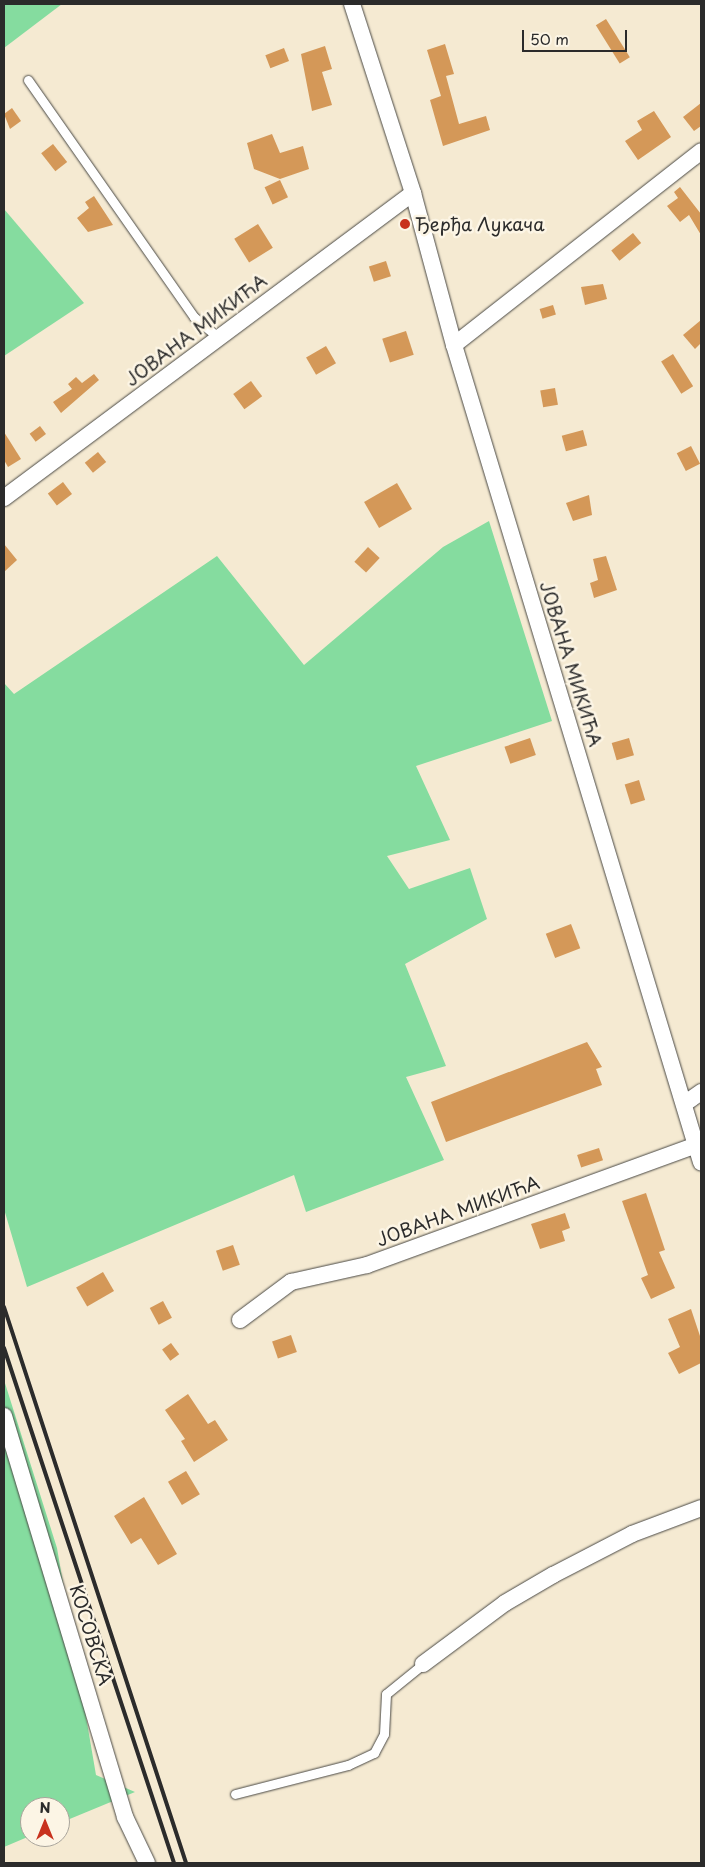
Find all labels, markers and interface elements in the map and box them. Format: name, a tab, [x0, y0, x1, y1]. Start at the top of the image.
scale bar	[525, 20, 630, 52]
text: 50 m	[530, 27, 569, 50]
place label: Ђерђа Лукача	[415, 213, 545, 235]
marker: Ђерђа Лукача	[399, 218, 411, 230]
street label: ЈОВАНА МИКИЋА	[122, 270, 270, 390]
street label: ЈОВАНА МИКИЋА	[536, 579, 606, 749]
street label: ЈОВАНА МИКИЋА	[374, 1172, 542, 1250]
street label: КОСОВСКА	[65, 1582, 117, 1688]
north arrow	[20, 1797, 70, 1847]
text: N	[39, 1797, 51, 1818]

